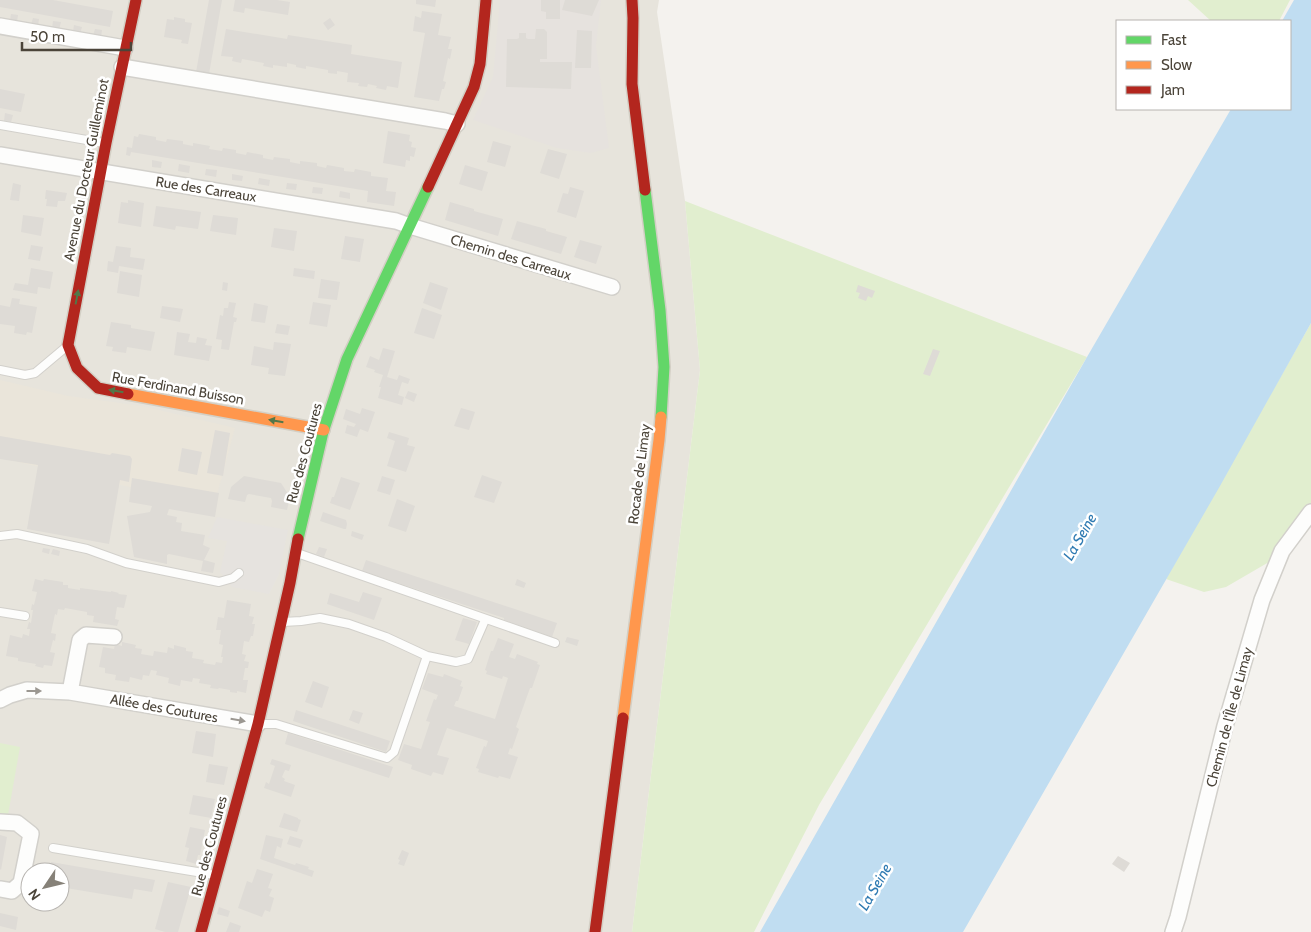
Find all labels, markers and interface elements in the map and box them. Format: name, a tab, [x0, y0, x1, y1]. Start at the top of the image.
scale bar	[22, 20, 131, 52]
legend	[1116, 20, 1291, 110]
text: 50 m	[30, 28, 65, 46]
text: Fast	[1161, 31, 1186, 49]
text: Slow	[1161, 56, 1192, 74]
street label: Avenue du Docteur Guilleminot	[59, 77, 113, 263]
text: Jam	[1160, 81, 1185, 99]
street label: Rue des Carreaux	[154, 172, 258, 206]
street label: Chemin des Carreaux	[448, 230, 574, 284]
one-way arrow	[73, 289, 81, 305]
street label: Rue Ferdinand Buisson	[111, 368, 246, 409]
one-way arrow	[108, 387, 124, 395]
street label: Rue des Coutures	[282, 401, 326, 505]
one-way arrow	[267, 416, 283, 424]
street label: Rocade de Limay	[624, 423, 654, 525]
water label: La Seine	[1059, 510, 1101, 564]
street label: Chemin de l'Île de Limay	[1202, 645, 1256, 789]
one-way arrow	[26, 687, 42, 695]
street label: Allée des Coutures	[109, 690, 220, 726]
one-way arrow	[231, 717, 247, 725]
street label: Rue des Coutures	[187, 794, 231, 898]
water label: La Seine	[854, 860, 896, 914]
north arrow	[20, 862, 70, 912]
text: N	[24, 885, 45, 904]

